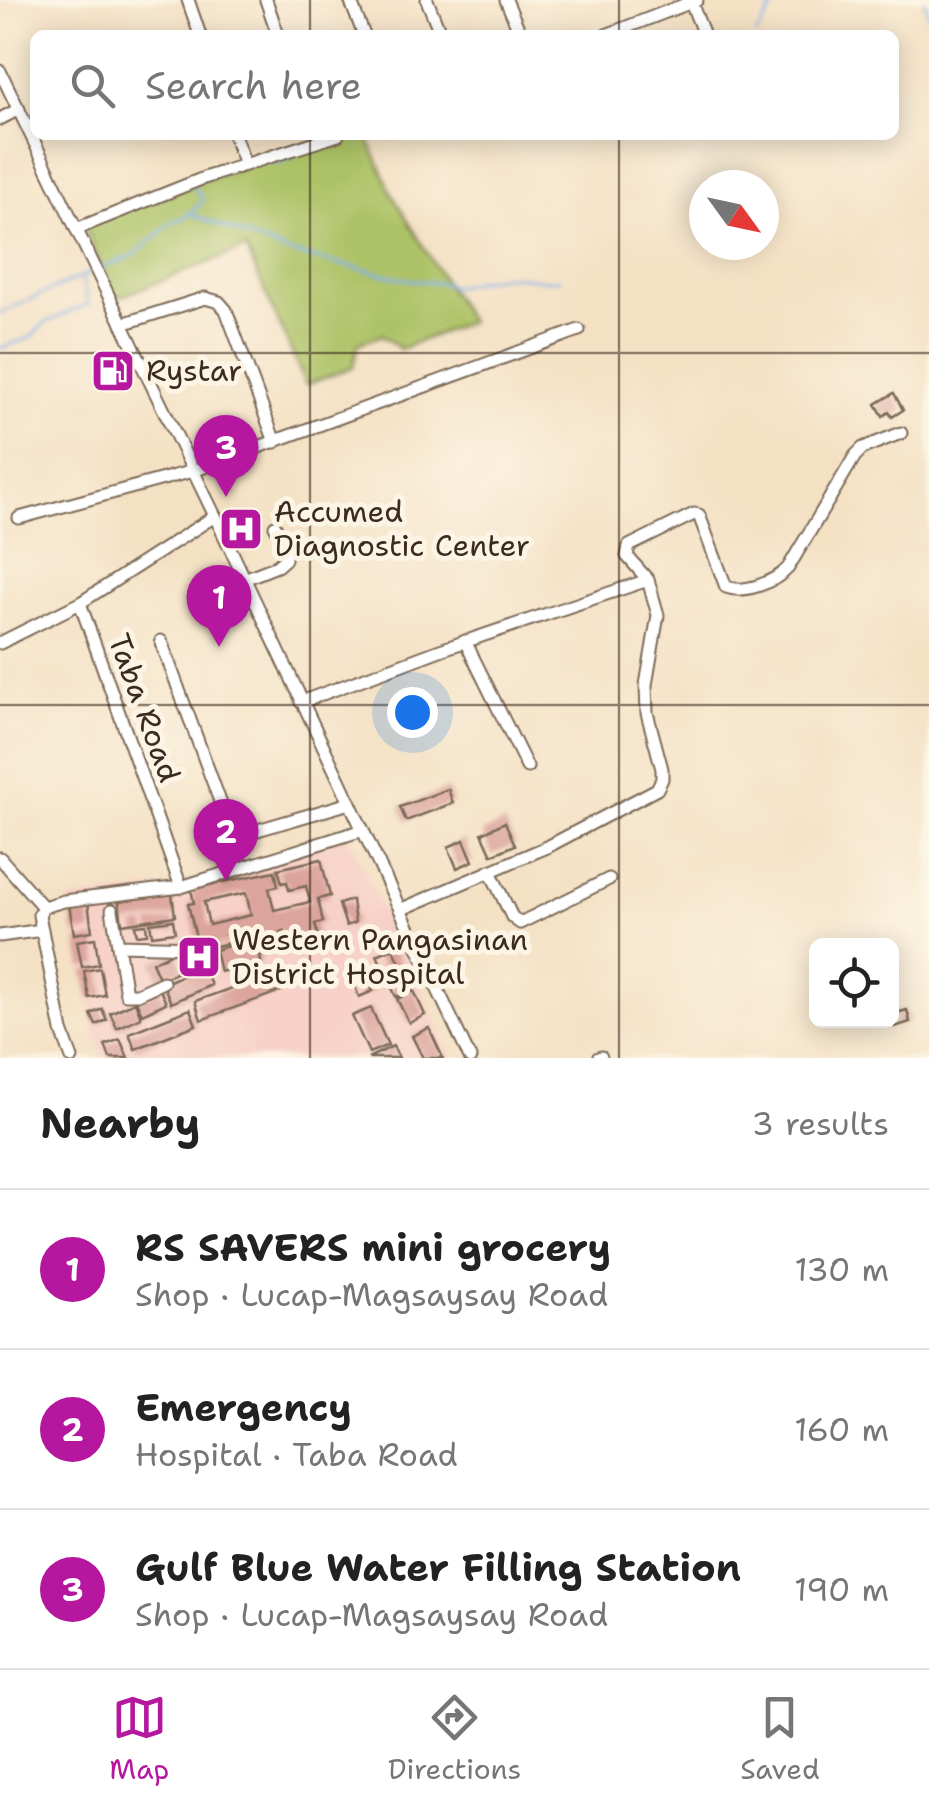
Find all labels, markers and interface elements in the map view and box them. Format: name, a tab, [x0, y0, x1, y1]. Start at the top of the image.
search box	[30, 30, 899, 140]
icon: search	[65, 58, 120, 113]
text: Search here	[145, 60, 362, 111]
north arrow	[689, 170, 779, 260]
fuel station icon: Rystar	[90, 348, 136, 394]
place label: Rystar	[146, 350, 242, 391]
pin: 3	[194, 414, 258, 497]
place label: Accumed Diagnostic Center	[274, 491, 530, 566]
hospital icon: Accumed Diagnostic Center	[218, 506, 264, 552]
pin: 1	[186, 564, 252, 647]
street label: Taba Road	[99, 628, 190, 788]
your location	[387, 687, 438, 738]
pin: 2	[194, 798, 258, 881]
place label: Western Pangasinan District Hospital	[232, 919, 528, 994]
hospital icon: Western Pangasinan District Hospital	[176, 934, 222, 980]
map controls	[809, 938, 899, 1028]
button: locate	[809, 938, 899, 1028]
text: Nearby	[40, 1095, 200, 1151]
text: 3 results	[752, 1102, 889, 1145]
text: RS SAVERS mini grocery	[135, 1222, 611, 1273]
text: 1	[65, 1248, 80, 1291]
text: 130 m	[794, 1248, 889, 1291]
text: Shop · Lucap-Magsaysay Road	[135, 1273, 608, 1316]
text: Emergency	[135, 1382, 352, 1433]
text: 2	[61, 1408, 84, 1451]
text: 160 m	[794, 1408, 889, 1451]
text: Hospital · Taba Road	[135, 1433, 458, 1476]
text: Gulf Blue Water Filling Station	[135, 1542, 741, 1593]
text: 3	[61, 1568, 84, 1611]
text: 190 m	[794, 1568, 889, 1611]
text: Shop · Lucap-Magsaysay Road	[135, 1593, 608, 1636]
tab: Map	[109, 1690, 169, 1788]
tab: Directions	[388, 1690, 521, 1788]
tab: Saved	[740, 1690, 820, 1788]

